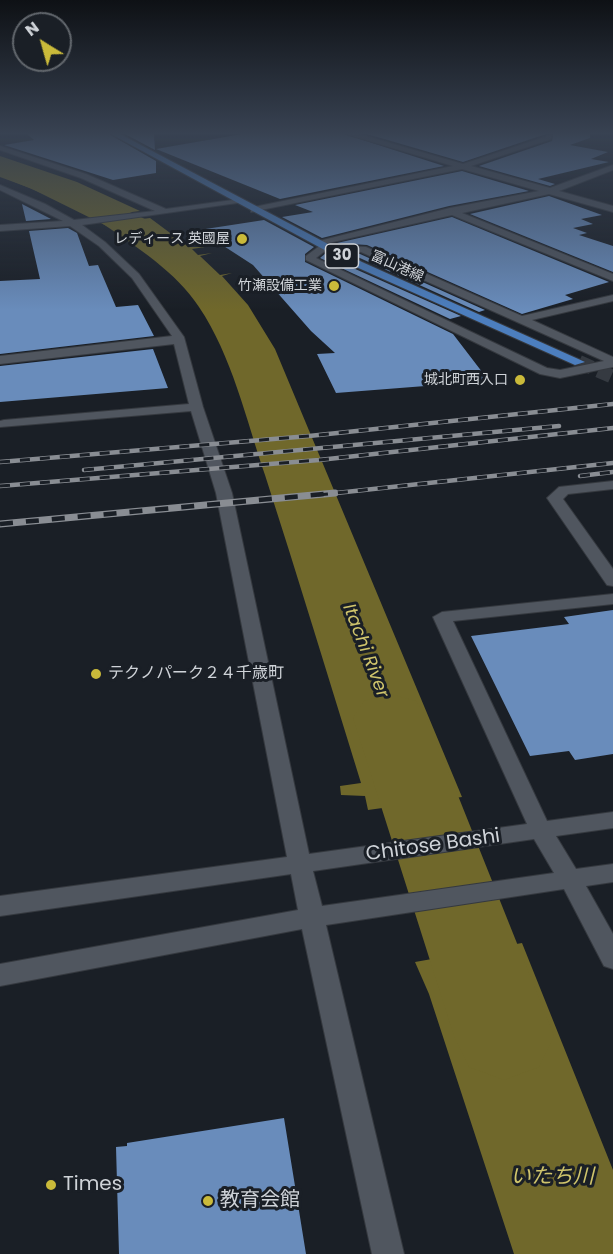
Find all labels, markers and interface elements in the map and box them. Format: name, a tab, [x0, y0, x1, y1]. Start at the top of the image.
north arrow	[12, 12, 72, 72]
text: N	[20, 16, 44, 42]
place label: レディース 英國屋	[114, 231, 230, 247]
marker: レディース 英國屋	[235, 232, 249, 246]
road number: 30	[326, 244, 358, 268]
street label: 富山港線	[368, 248, 426, 286]
place label: 竹瀬設備工業	[238, 278, 322, 294]
marker: 竹瀬設備工業	[327, 279, 341, 293]
place label: 城北町西入口	[424, 372, 508, 388]
marker: 城北町西入口	[513, 373, 527, 387]
water label: Itachi River	[337, 601, 393, 701]
place label: テクノパーク２４千歳町	[108, 664, 284, 684]
marker: テクノパーク２４千歳町	[89, 667, 103, 681]
street label: Chitose Bashi	[364, 825, 502, 867]
water label: いたち川	[510, 1165, 594, 1191]
place label: Times	[63, 1173, 122, 1197]
marker: Times	[44, 1178, 58, 1192]
place label: 教育会館	[220, 1189, 300, 1213]
marker: 教育会館	[201, 1194, 215, 1208]

